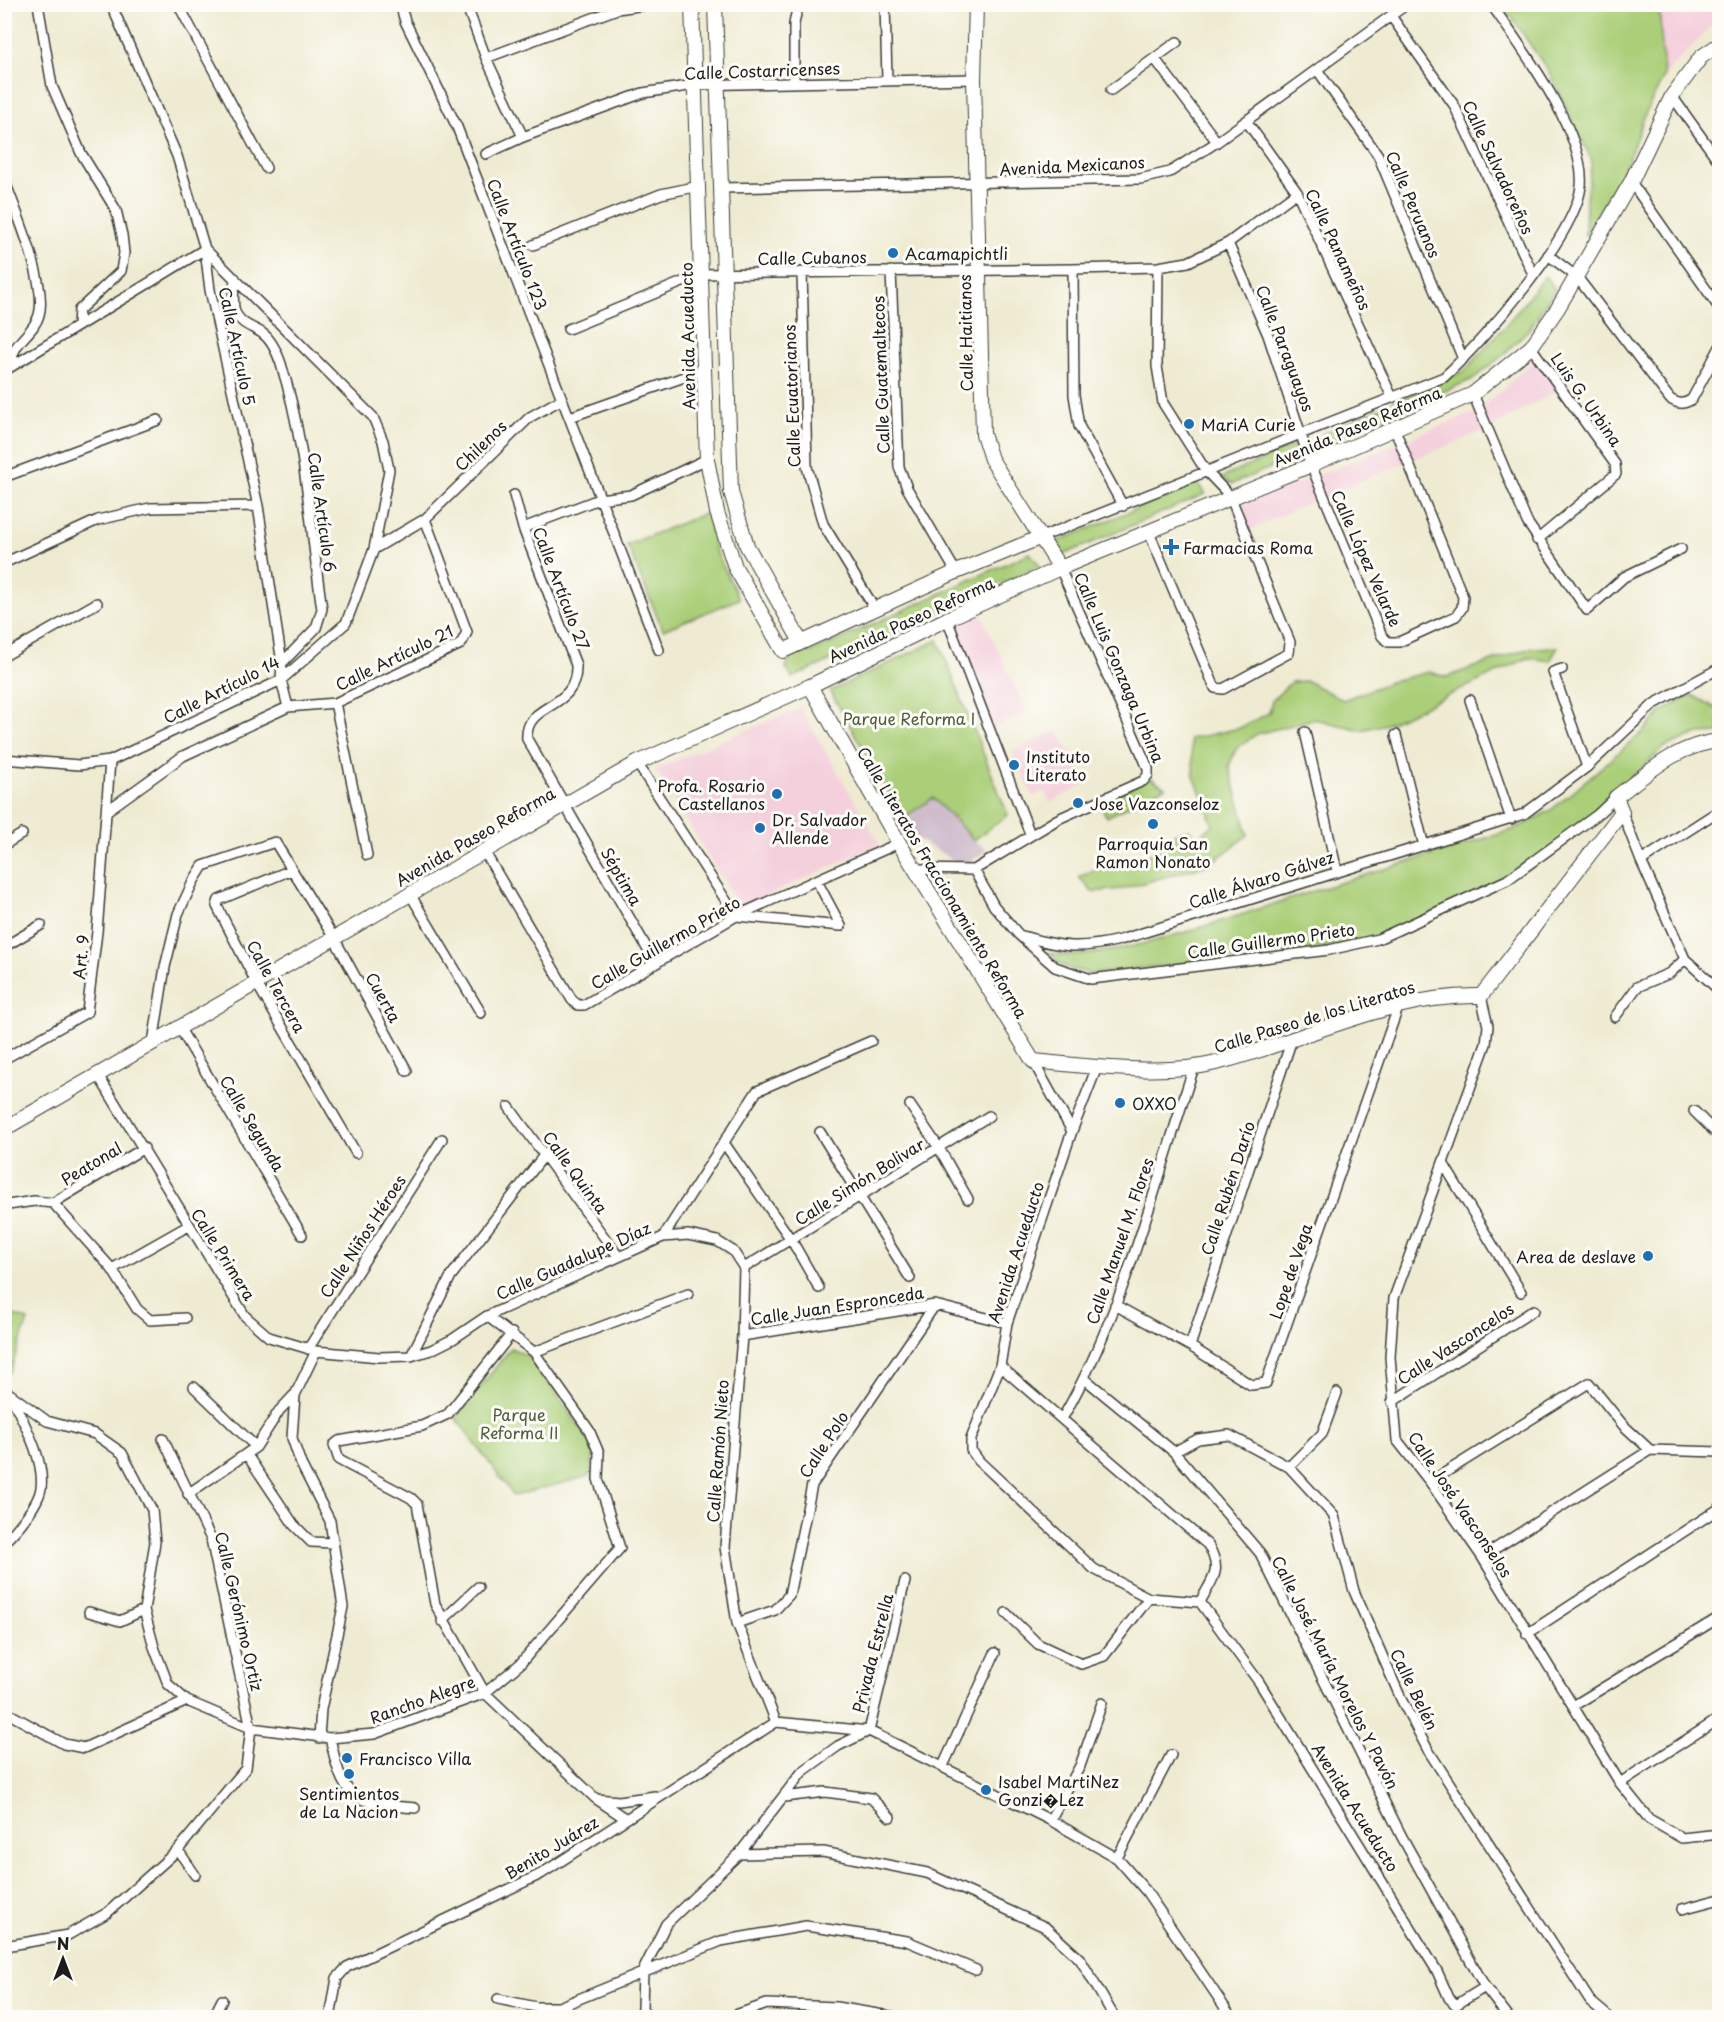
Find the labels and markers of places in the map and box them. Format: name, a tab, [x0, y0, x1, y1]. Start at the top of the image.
place label: Acamapichtli	[905, 241, 1008, 265]
marker: Acamapichtli	[886, 246, 900, 260]
place label: MariA Curie	[1201, 412, 1296, 436]
marker: MariA Curie	[1182, 417, 1196, 431]
place label: Farmacias Roma	[1183, 535, 1313, 559]
marker: Farmacias Roma	[1164, 540, 1178, 554]
place label: Instituto Literato	[1026, 744, 1090, 786]
marker: Instituto Literato	[1007, 758, 1021, 772]
place label: Profa. Rosario Castellanos	[657, 773, 765, 815]
marker: Profa. Rosario Castellanos	[770, 787, 784, 801]
place label: Jose Vazconseloz	[1090, 791, 1219, 815]
marker: Jose Vazconseloz	[1071, 796, 1085, 810]
place label: Dr. Salvador Allende	[772, 807, 867, 849]
marker: Parroquia San Ramon Nonato	[1146, 817, 1160, 831]
marker: Dr. Salvador Allende	[753, 821, 767, 835]
place label: Parroquia San Ramon Nonato	[1095, 831, 1211, 873]
place label: OXXO	[1132, 1091, 1177, 1115]
marker: OXXO	[1113, 1096, 1127, 1110]
place label: Area de deslave	[1516, 1244, 1636, 1268]
marker: Area de deslave	[1641, 1249, 1655, 1263]
place label: Francisco Villa	[359, 1746, 471, 1770]
marker: Francisco Villa	[340, 1751, 354, 1765]
marker: Sentimientos de La Nacion	[342, 1767, 356, 1781]
place label: Isabel MartiNez Gonzi�Lez	[998, 1769, 1119, 1811]
place label: Sentimientos de La Nacion	[299, 1781, 399, 1823]
marker: Isabel MartiNez Gonzi�Lez	[979, 1783, 993, 1797]

